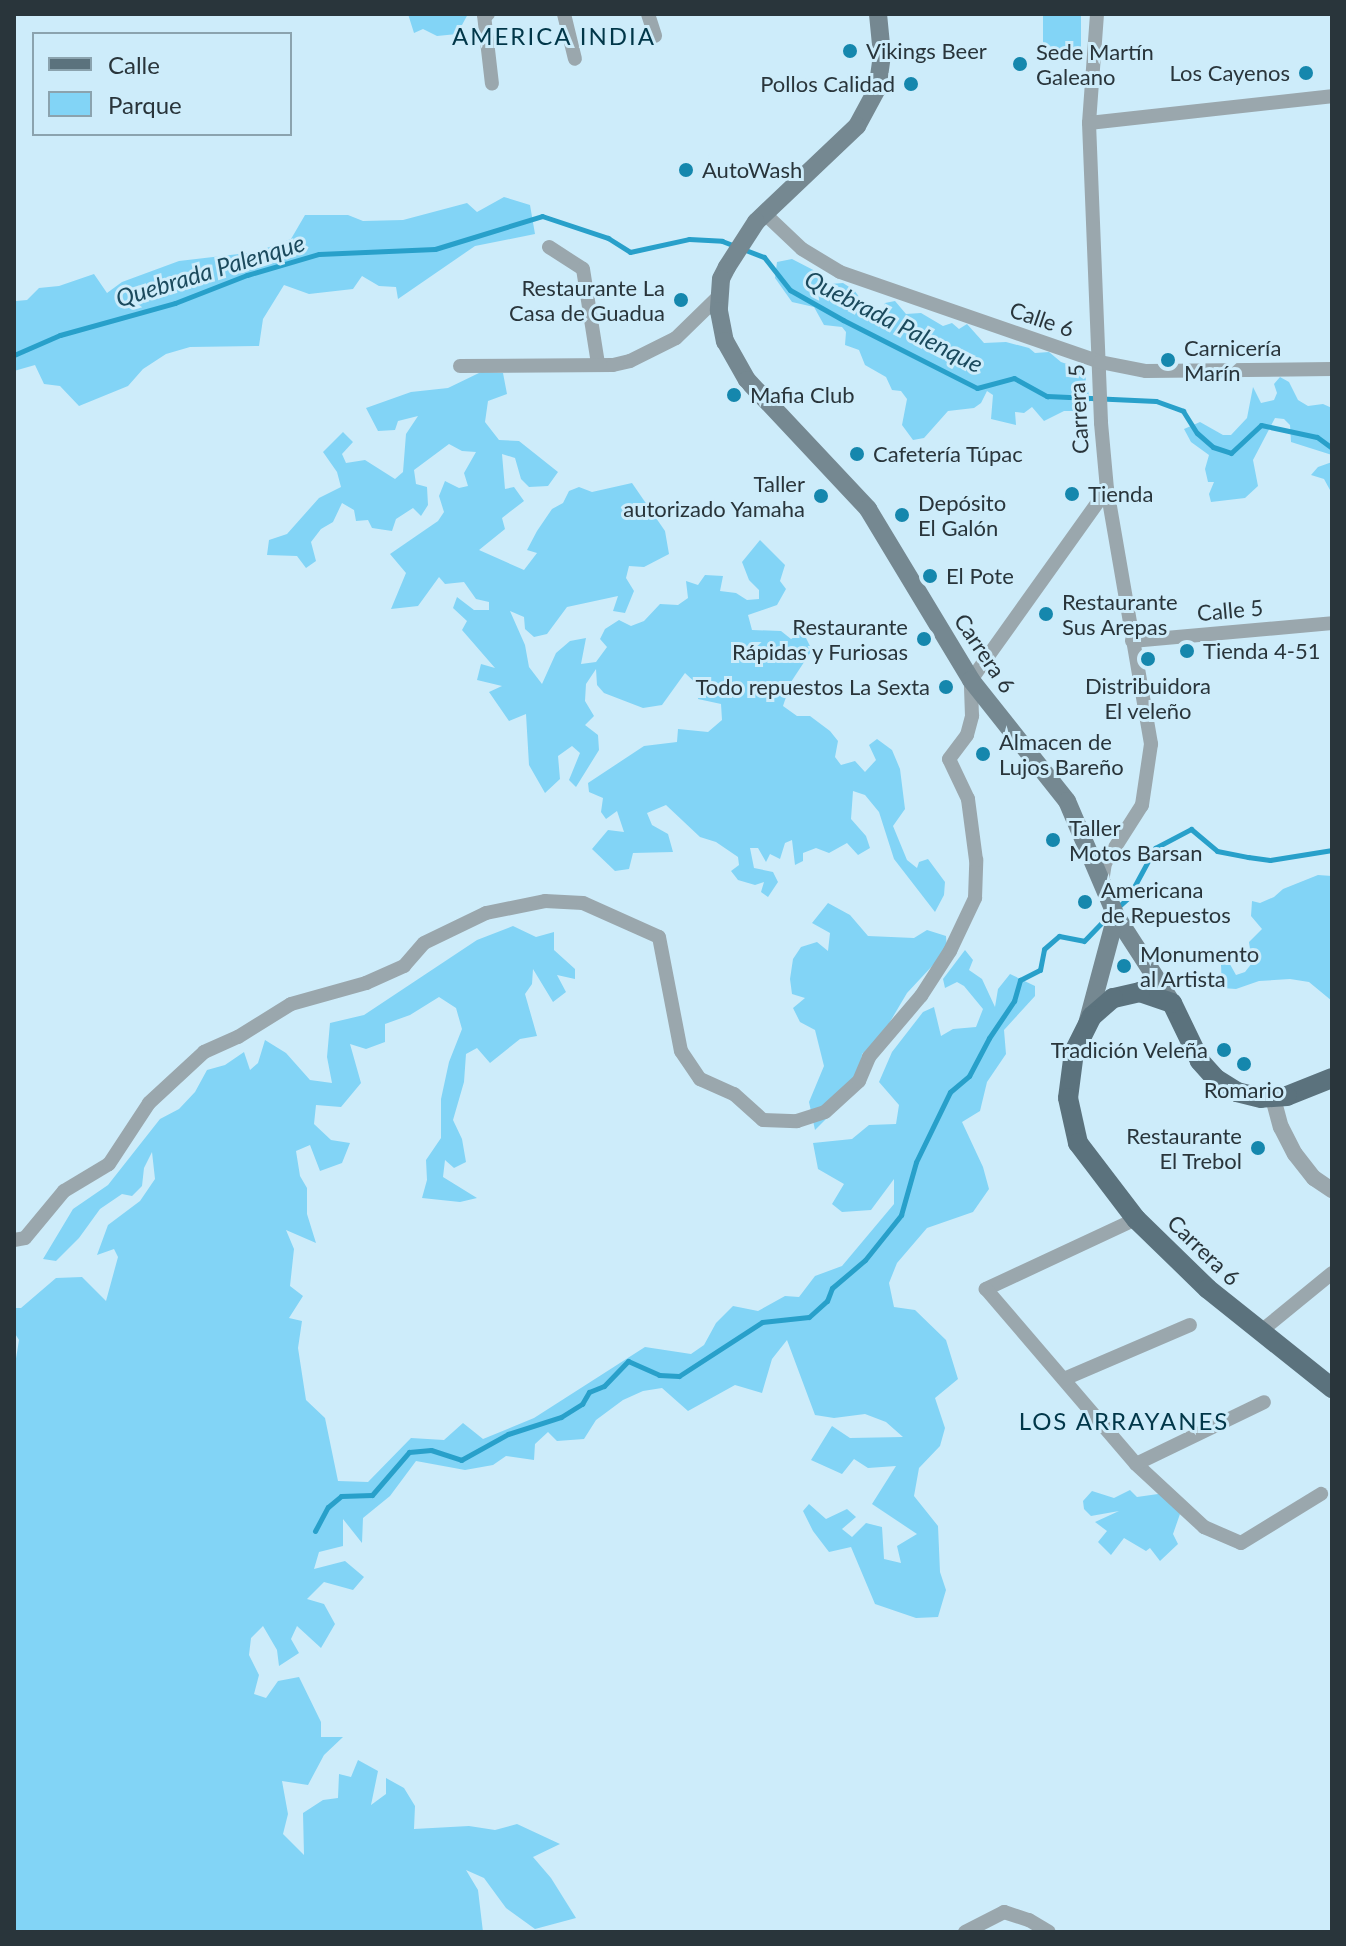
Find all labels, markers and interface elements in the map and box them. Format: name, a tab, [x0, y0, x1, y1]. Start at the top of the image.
district label: AMERICA INDIA	[452, 22, 656, 50]
legend	[32, 32, 292, 136]
place label: Vikings Beer	[866, 38, 987, 64]
place label: Sede Martín Galeano	[1036, 38, 1154, 90]
marker: Vikings Beer	[841, 42, 859, 60]
text: Calle	[108, 50, 160, 79]
marker: Sede Martín Galeano	[1011, 55, 1029, 73]
place label: Los Cayenos	[1170, 60, 1290, 86]
marker: Los Cayenos	[1297, 64, 1315, 82]
place label: Pollos Calidad	[760, 71, 895, 97]
marker: Pollos Calidad	[902, 75, 920, 93]
text: Parque	[108, 90, 182, 119]
place label: AutoWash	[702, 157, 802, 183]
marker: AutoWash	[677, 161, 695, 179]
water label: Quebrada Palenque	[112, 228, 308, 312]
water label: Quebrada Palenque	[800, 264, 988, 378]
place label: Restaurante La Casa de Guadua	[509, 274, 665, 326]
marker: Restaurante La Casa de Guadua	[672, 291, 690, 309]
street label: Calle 6	[1006, 296, 1078, 342]
place label: Carnicería Marín	[1184, 334, 1281, 386]
marker: Carnicería Marín	[1159, 351, 1177, 369]
street label: Carrera 5	[1062, 363, 1094, 455]
place label: Mafia Club	[750, 382, 854, 408]
marker: Mafia Club	[725, 386, 743, 404]
place label: Cafetería Túpac	[873, 441, 1023, 467]
marker: Cafetería Túpac	[848, 445, 866, 463]
place label: Taller autorizado Yamaha	[622, 470, 805, 522]
place label: Tienda	[1088, 481, 1153, 507]
marker: Tienda	[1063, 485, 1081, 503]
marker: Taller autorizado Yamaha	[812, 487, 830, 505]
place label: Depósito El Galón	[918, 489, 1006, 540]
marker: Depósito El Galón	[893, 506, 911, 524]
place label: El Pote	[946, 563, 1014, 589]
marker: El Pote	[921, 567, 939, 585]
place label: Restaurante Sus Arepas	[1062, 588, 1178, 640]
street label: Calle 5	[1196, 594, 1264, 626]
marker: Restaurante Sus Arepas	[1037, 605, 1055, 623]
street label: Carrera 6	[949, 608, 1021, 698]
place label: Restaurante Rápidas y Furiosas	[731, 613, 908, 664]
marker: Restaurante Rápidas y Furiosas	[915, 630, 933, 648]
place label: Tienda 4-51	[1203, 638, 1320, 664]
marker: Tienda 4-51	[1178, 642, 1196, 660]
marker: Distribuidora El veleño	[1139, 650, 1157, 668]
place label: Distribuidora El veleño	[1085, 672, 1211, 724]
place label: Todo repuestos La Sexta	[695, 674, 930, 700]
marker: Todo repuestos La Sexta	[937, 678, 955, 696]
place label: Almacen de Lujos Bareño	[999, 728, 1124, 780]
marker: Almacen de Lujos Bareño	[974, 745, 992, 763]
place label: Taller Motos Barsan	[1069, 814, 1202, 866]
marker: Taller Motos Barsan	[1044, 831, 1062, 849]
place label: Americana de Repuestos	[1101, 876, 1231, 928]
marker: Americana de Repuestos	[1076, 893, 1094, 911]
place label: Monumento al Artista	[1140, 940, 1259, 992]
marker: Monumento al Artista	[1115, 957, 1133, 975]
place label: Tradición Veleña	[1050, 1037, 1208, 1063]
marker: Tradición Veleña	[1215, 1041, 1233, 1059]
marker: Romario	[1235, 1055, 1253, 1073]
place label: Romario	[1204, 1077, 1284, 1103]
place label: Restaurante El Trebol	[1126, 1122, 1242, 1174]
marker: Restaurante El Trebol	[1249, 1139, 1267, 1157]
street label: Carrera 6	[1162, 1209, 1246, 1291]
district label: LOS ARRAYANES	[1018, 1407, 1230, 1435]

